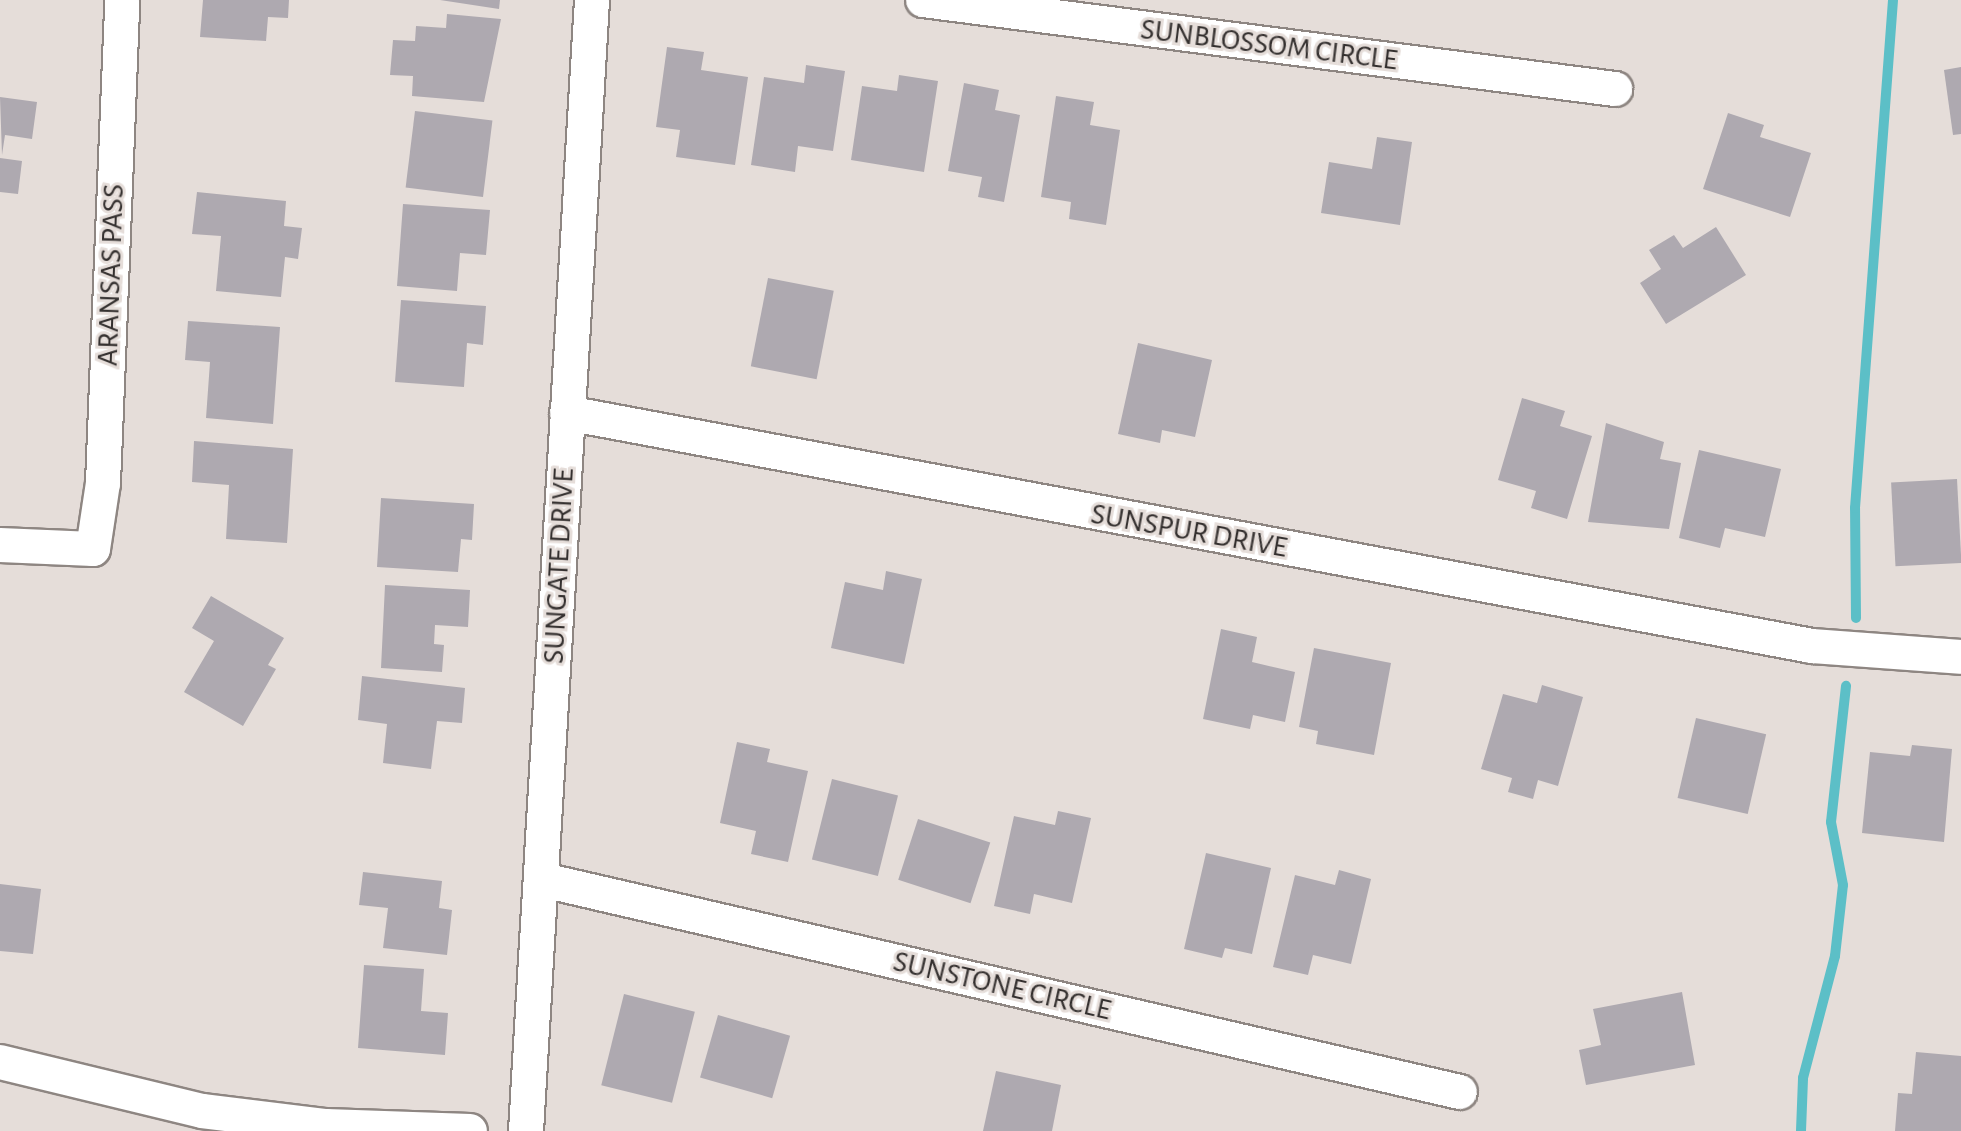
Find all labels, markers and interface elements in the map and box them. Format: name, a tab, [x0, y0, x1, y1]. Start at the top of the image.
street label: SUNBLOSSOM CIRCLE	[1139, 11, 1399, 79]
street label: ARANSAS PASS	[90, 183, 132, 367]
street label: SUNGATE DRIVE	[536, 467, 582, 665]
street label: SUNSPUR DRIVE	[1088, 496, 1290, 566]
street label: SUNSTONE CIRCLE	[890, 943, 1114, 1029]

